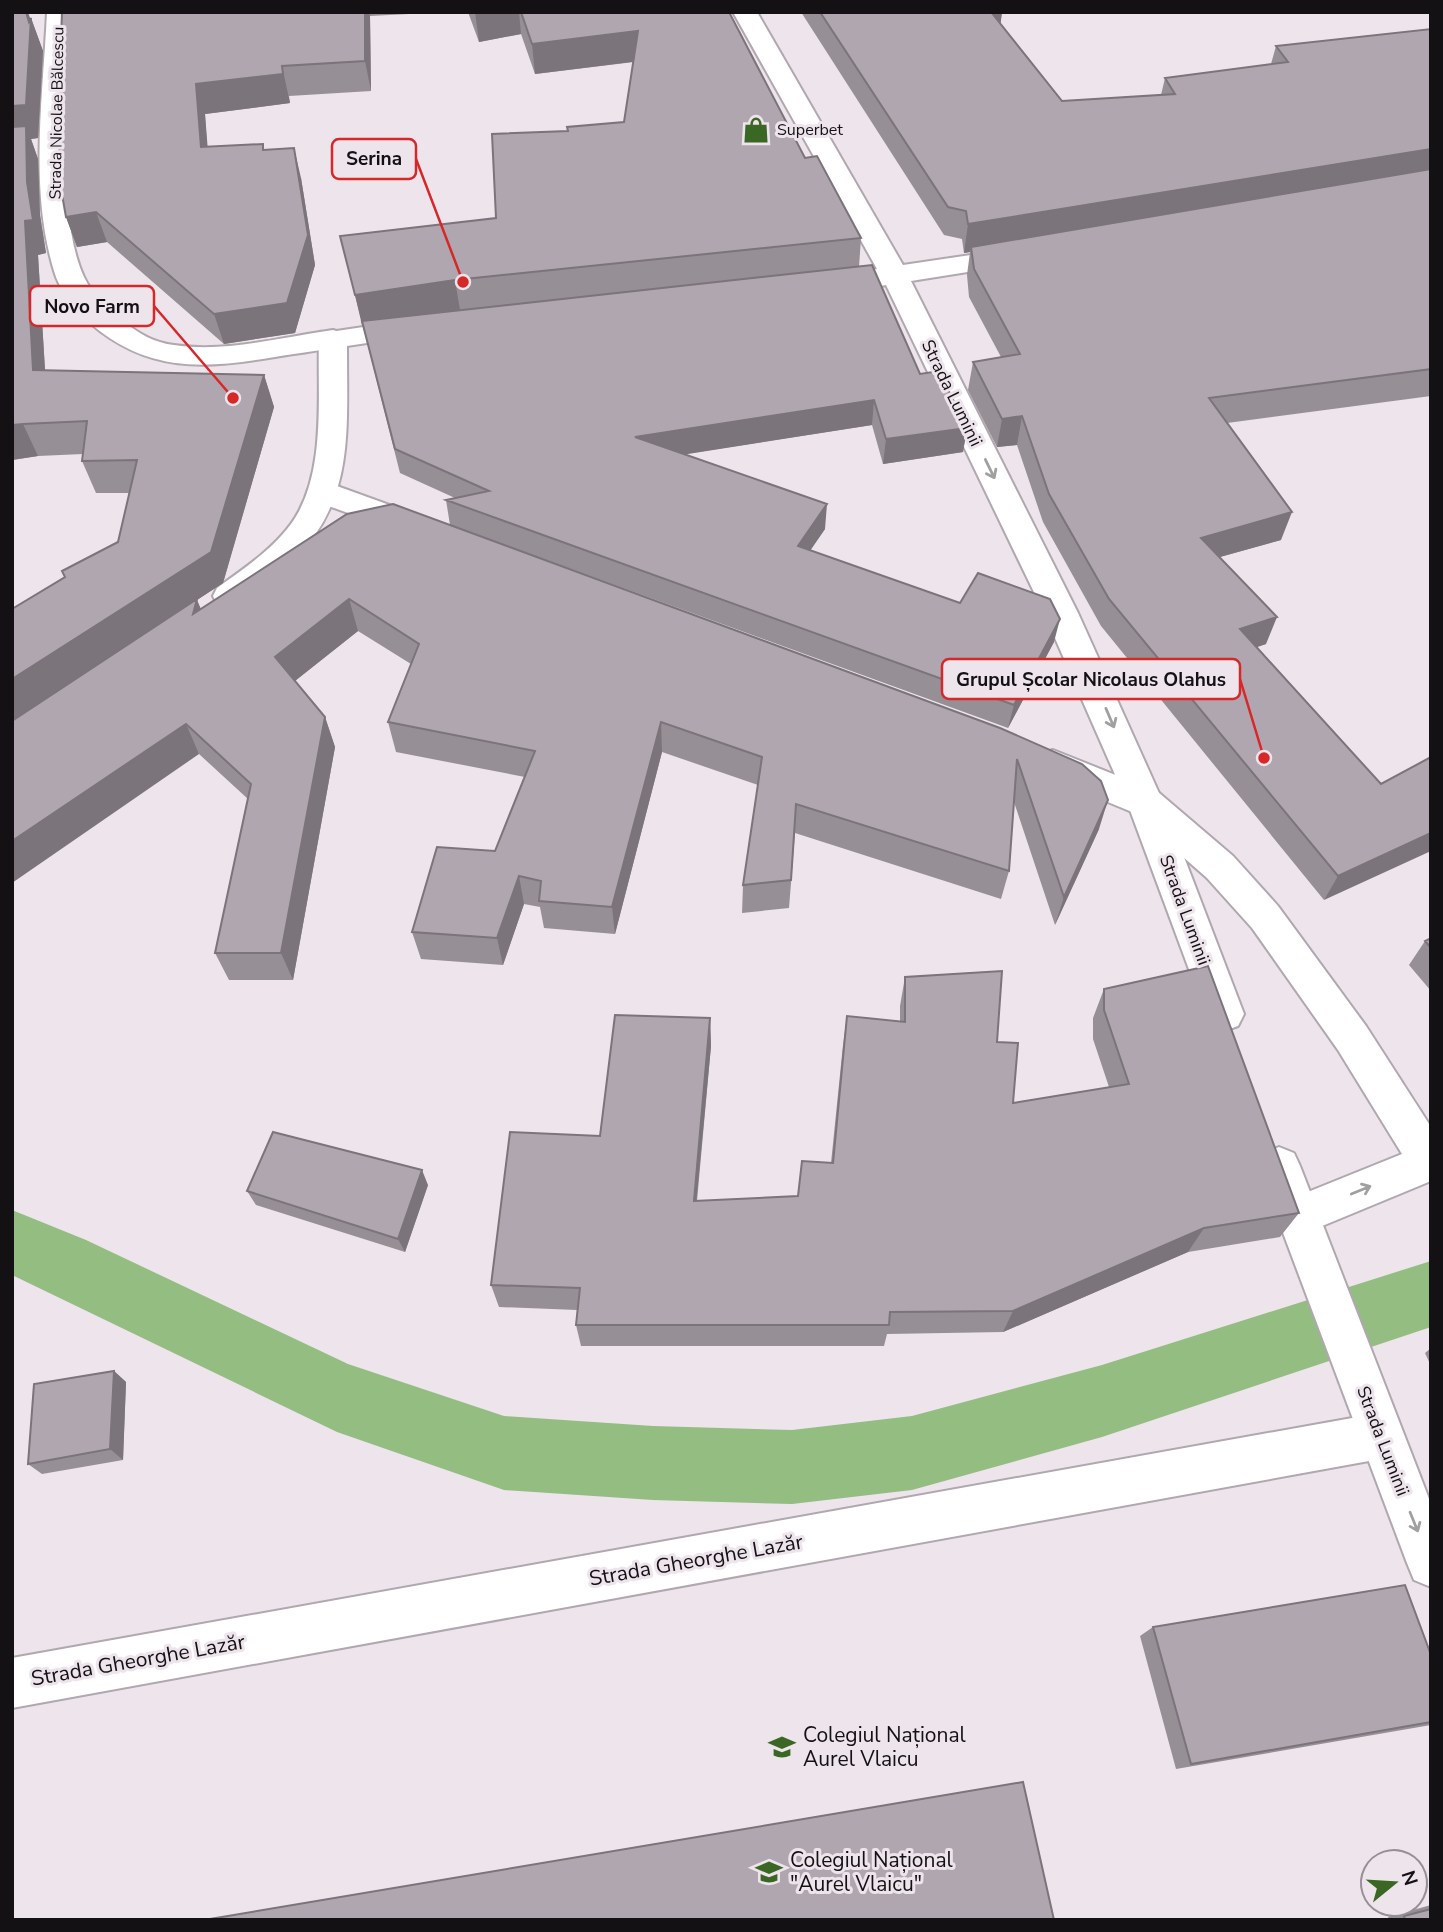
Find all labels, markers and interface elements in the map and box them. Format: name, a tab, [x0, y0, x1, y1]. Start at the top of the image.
street label: Strada Nicolae Bălcescu	[44, 26, 70, 200]
shop icon: Superbet	[741, 115, 771, 145]
place label: Superbet	[777, 119, 843, 141]
callout: Serina	[332, 139, 416, 179]
text: Serina	[346, 146, 402, 172]
callout: Novo Farm	[30, 286, 154, 326]
text: Novo Farm	[44, 294, 140, 320]
street label: Strada Luminii	[916, 336, 988, 450]
one-way arrow	[983, 458, 997, 479]
callout: Grupul Școlar Nicolaus Olahus	[942, 659, 1240, 699]
text: Grupul Școlar Nicolaus Olahus	[956, 667, 1226, 693]
one-way arrow	[1104, 707, 1117, 729]
street label: Strada Luminii	[1154, 852, 1216, 968]
one-way arrow	[1350, 1183, 1371, 1196]
street label: Strada Luminii	[1351, 1383, 1415, 1499]
one-way arrow	[1409, 1511, 1422, 1532]
street label: Strada Gheorghe Lazăr	[587, 1527, 806, 1593]
street label: Strada Gheorghe Lazăr	[29, 1627, 248, 1693]
place label: Colegiul Național Aurel Vlaicu	[803, 1721, 967, 1773]
school or university icon: Colegiul Național Aurel Vlaicu	[767, 1732, 797, 1762]
place label: Colegiul Național "Aurel Vlaicu"	[790, 1846, 954, 1898]
north arrow	[1359, 1848, 1429, 1918]
school or university icon: Colegiul Național "Aurel Vlaicu"	[754, 1857, 784, 1887]
text: N	[1395, 1867, 1424, 1889]

